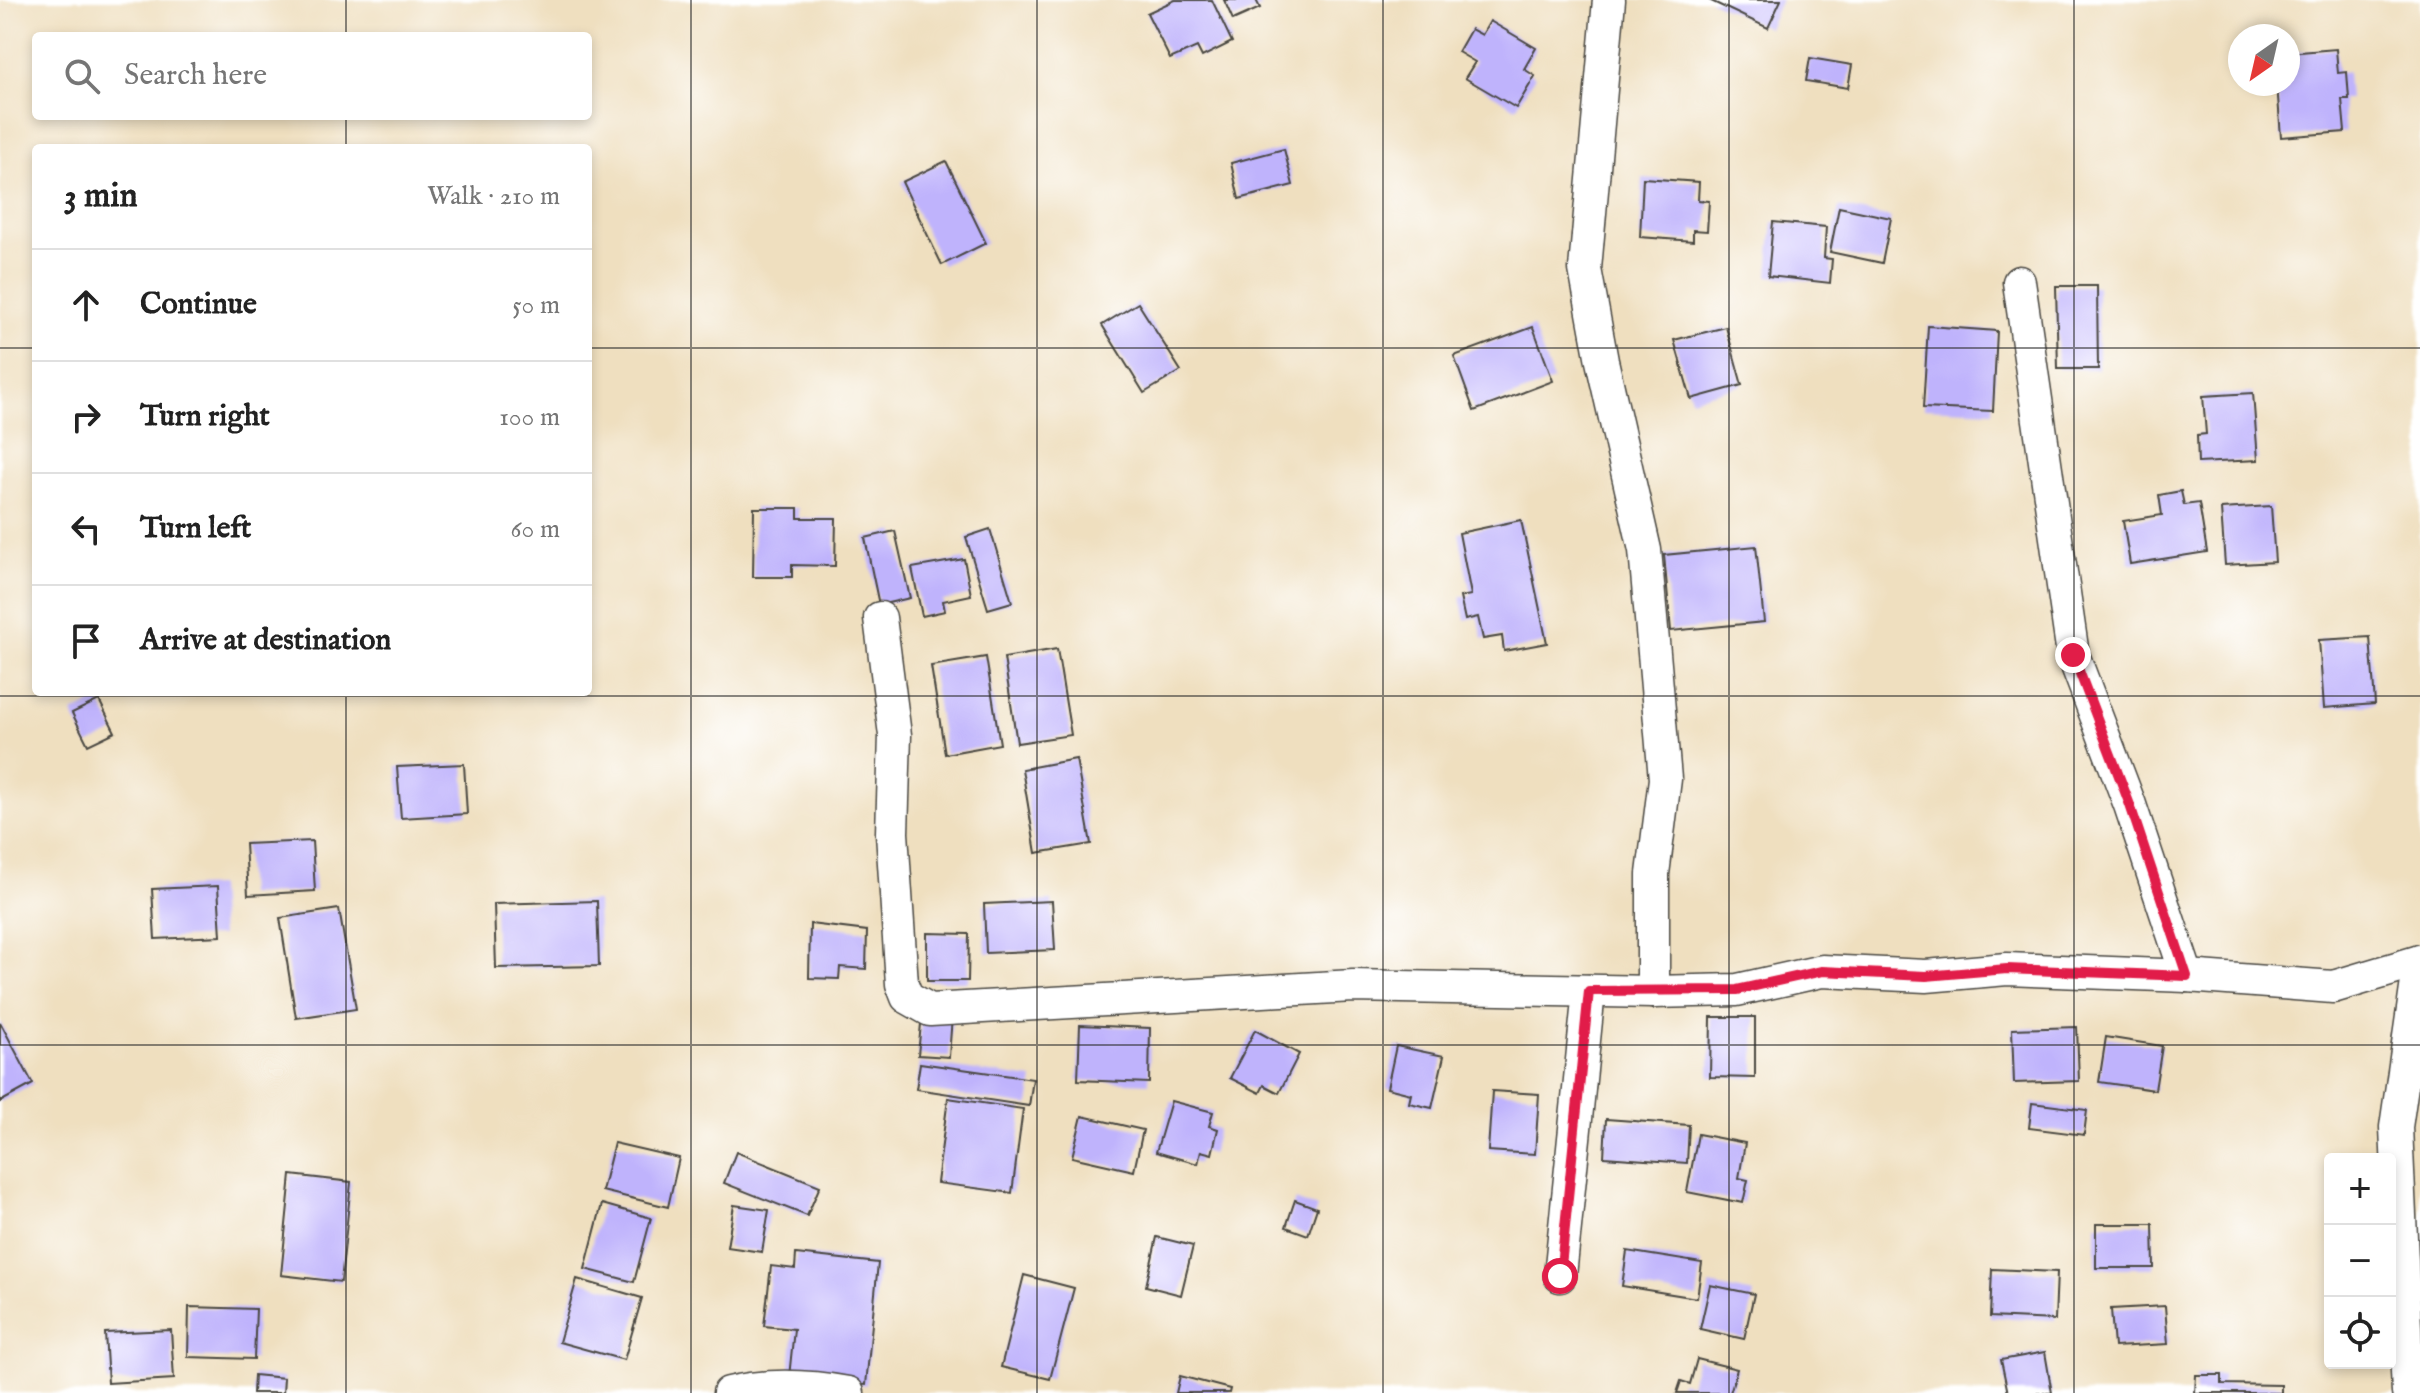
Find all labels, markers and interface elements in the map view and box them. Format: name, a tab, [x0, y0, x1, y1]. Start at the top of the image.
north arrow	[2228, 24, 2300, 96]
search box	[32, 32, 592, 120]
icon: search	[60, 54, 104, 98]
text: Search here	[124, 57, 267, 95]
text: 3 min	[64, 175, 138, 218]
text: Walk · 210 m	[427, 180, 560, 213]
icon: ahead	[64, 283, 108, 327]
text: Continue	[140, 286, 257, 324]
text: 50 m	[512, 289, 560, 322]
icon: right	[64, 395, 108, 439]
text: Turn right	[140, 398, 270, 436]
text: 100 m	[499, 401, 560, 434]
icon: left	[64, 507, 108, 551]
text: Turn left	[140, 510, 251, 548]
text: 60 m	[511, 513, 560, 546]
icon: arrive	[64, 619, 108, 663]
text: Arrive at destination	[140, 622, 391, 660]
route end	[2055, 637, 2091, 673]
map controls	[2324, 1153, 2396, 1369]
button: +	[2324, 1153, 2396, 1225]
button: −	[2324, 1225, 2396, 1297]
route start	[1542, 1258, 1578, 1294]
button: locate	[2324, 1297, 2396, 1369]

